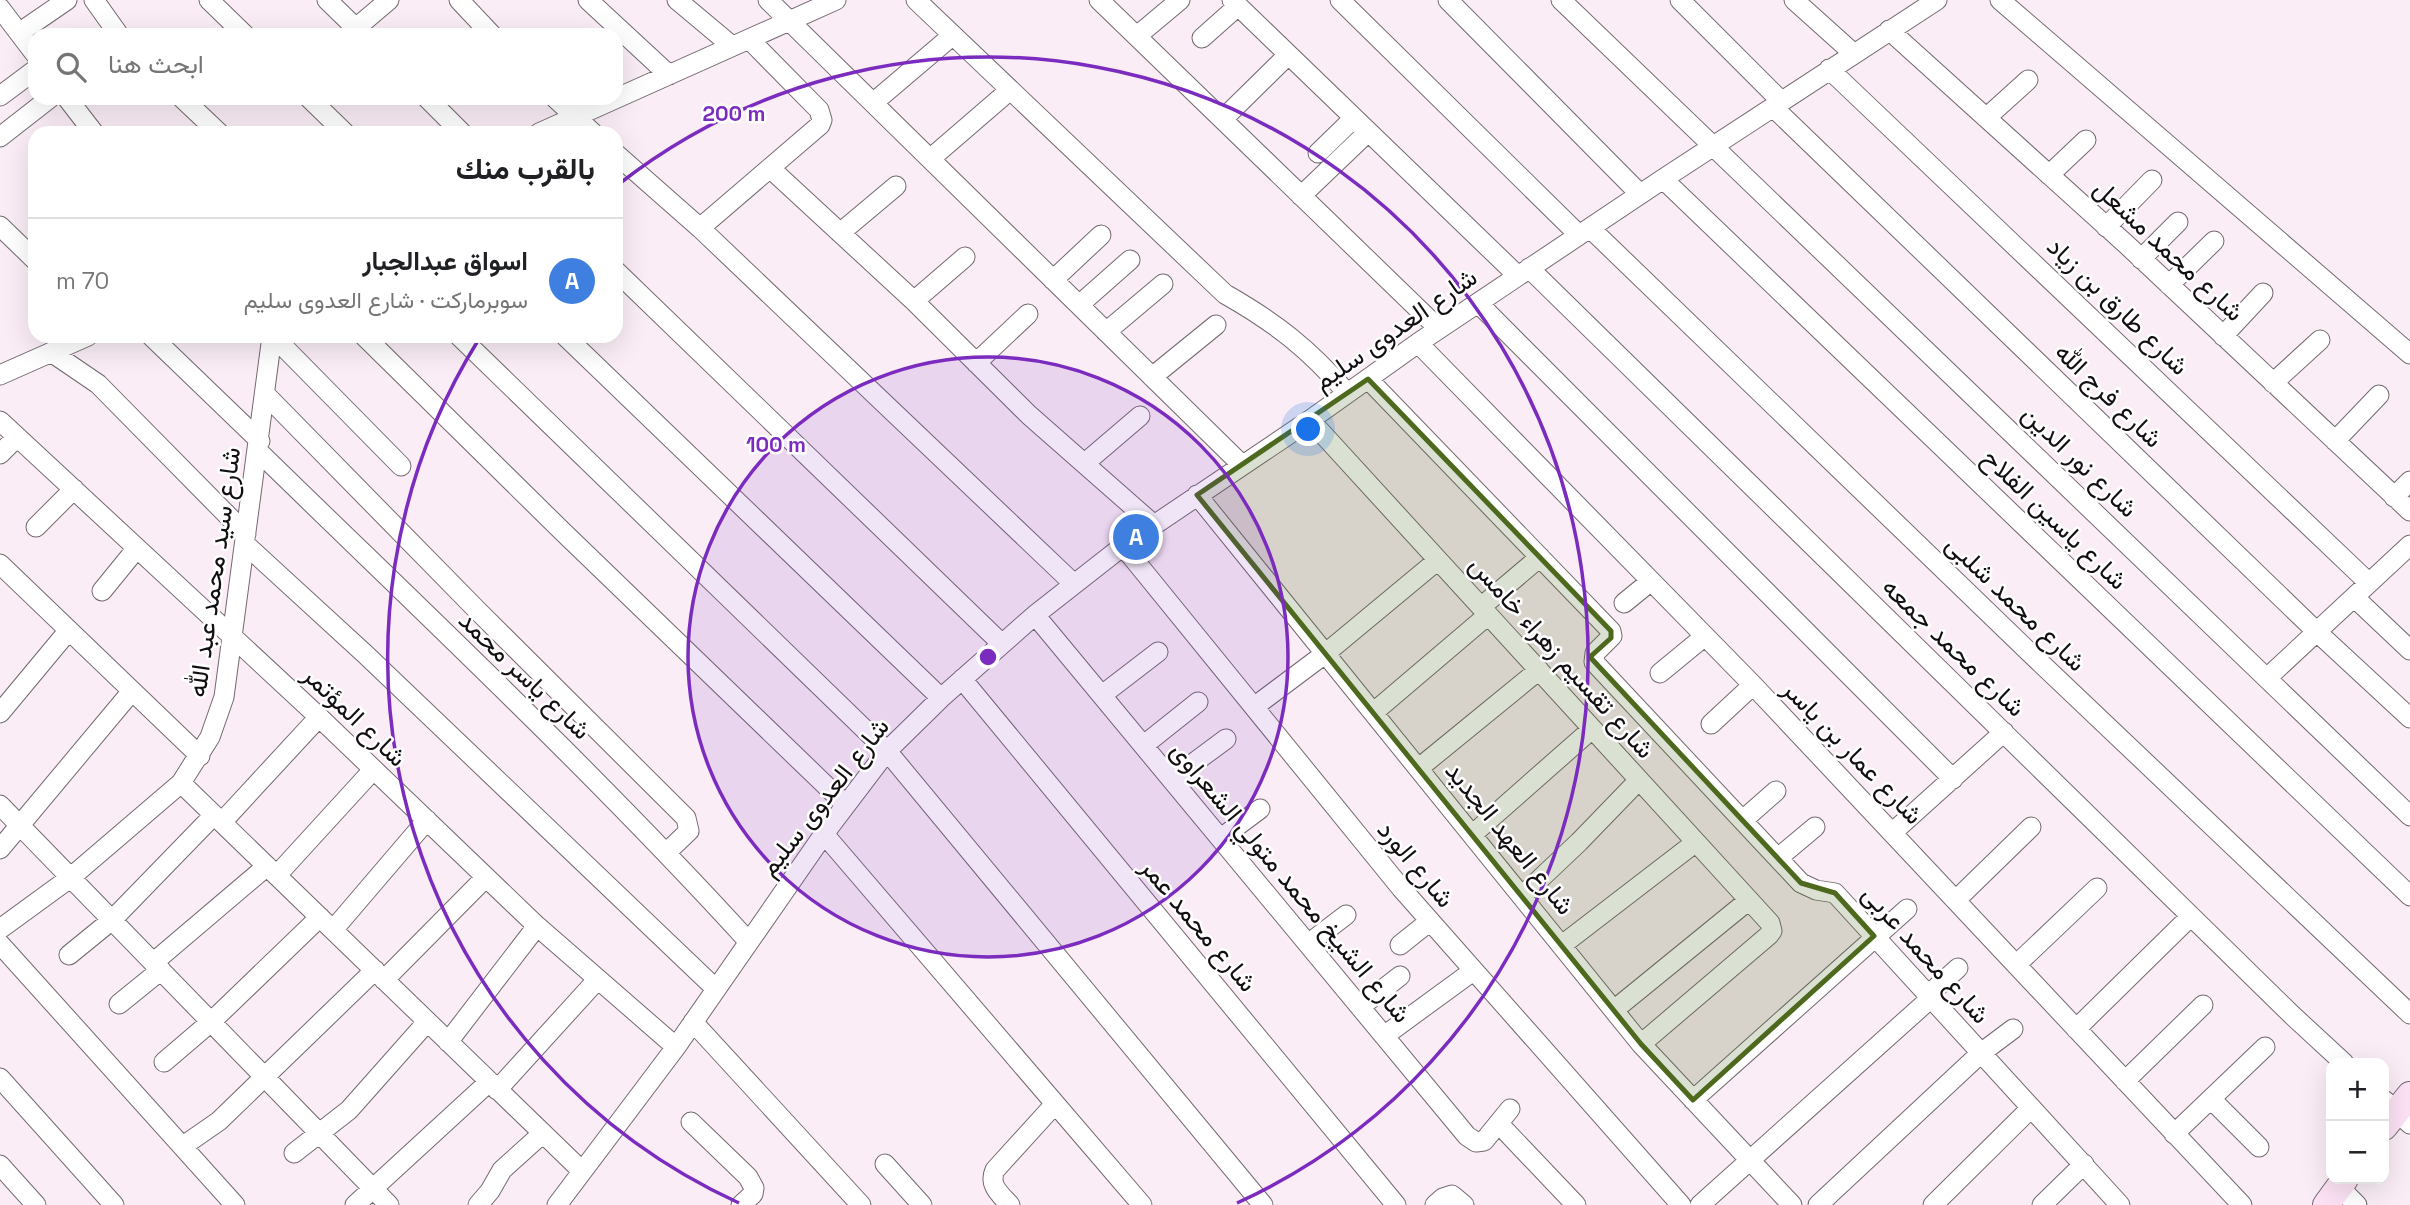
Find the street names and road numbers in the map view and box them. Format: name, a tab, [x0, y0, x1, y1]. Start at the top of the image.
street label: شارع محمد مشعل	[2086, 171, 2252, 329]
street label: شارع طارق بن زياد	[2039, 230, 2196, 383]
street label: شارع العدوى سليم	[1306, 260, 1484, 399]
street label: شارع فرج الله	[2047, 335, 2170, 456]
street label: شارع نور الدين	[2014, 397, 2145, 526]
street label: شارع ياسين الفلاح	[1974, 441, 2135, 598]
street label: شارع سيد محمد عبد الله	[180, 445, 249, 699]
street label: شارع محمد شلبى	[1938, 527, 2094, 680]
street label: شارع تقسيم زهراء خامس	[1461, 548, 1662, 766]
street label: شارع محمد جمعه	[1874, 570, 2033, 725]
street label: شارع ياسر محمد	[451, 603, 598, 747]
street label: شارع المؤتمر	[294, 657, 414, 775]
street label: شارع عمار بن ياسر	[1774, 672, 1931, 832]
street label: شارع العدوى سليم	[751, 711, 897, 884]
street label: شارع الشيخ محمد متولي الشعراوى	[1160, 734, 1419, 1032]
street label: شارع العهد الجديد	[1437, 754, 1582, 922]
street label: شارع الورد	[1369, 813, 1462, 915]
street label: شارع محمد عمر	[1132, 850, 1265, 1000]
street label: شارع محمد عربى	[1854, 877, 1997, 1031]

